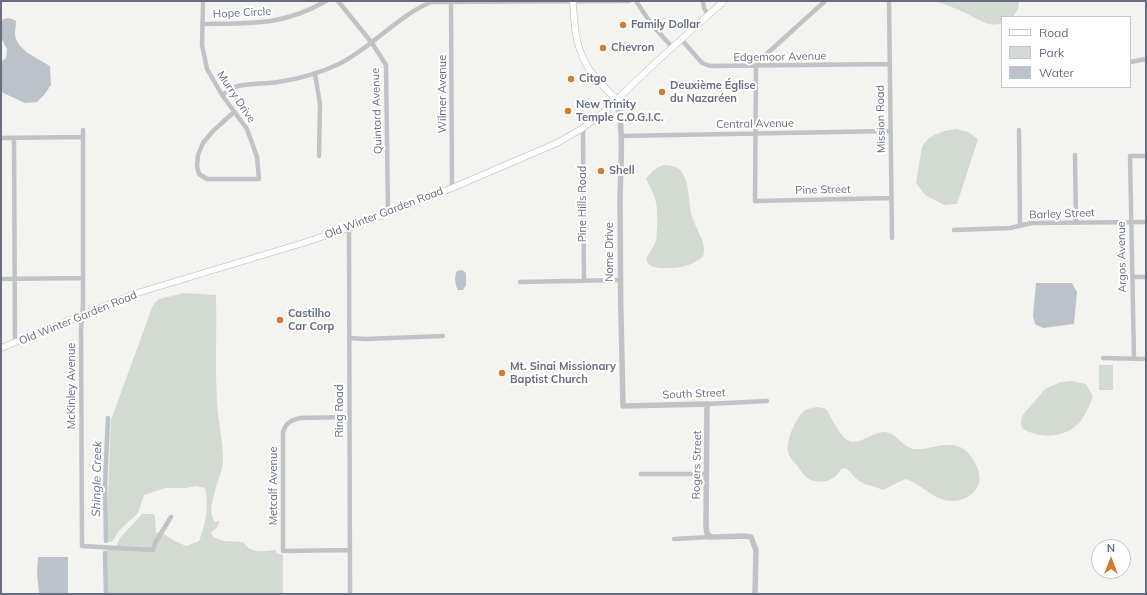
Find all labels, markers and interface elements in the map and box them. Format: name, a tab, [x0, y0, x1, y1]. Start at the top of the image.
street label: Hope Circle	[213, 5, 271, 21]
legend	[1001, 16, 1131, 88]
place label: Family Dollar	[631, 18, 700, 32]
marker: Family Dollar	[618, 20, 628, 30]
text: Road	[1039, 25, 1068, 40]
place label: Chevron	[611, 41, 654, 55]
marker: Chevron	[598, 43, 608, 53]
text: Park	[1039, 45, 1064, 60]
street label: Edgemoor Avenue	[733, 50, 827, 64]
street label: Wilmer Avenue	[436, 55, 450, 133]
text: Water	[1039, 65, 1074, 80]
street label: Quintard Avenue	[369, 68, 385, 154]
street label: Murry Drive	[214, 69, 258, 125]
place label: Citgo	[579, 72, 607, 86]
marker: Citgo	[566, 74, 576, 84]
place label: Deuxième Église du Nazaréen	[670, 79, 755, 105]
street label: Mission Road	[874, 85, 888, 153]
marker: Deuxième Église du Nazaréen	[657, 87, 667, 97]
place label: New Trinity Temple C.O.G.I.C.	[576, 98, 664, 124]
marker: New Trinity Temple C.O.G.I.C.	[563, 106, 573, 116]
street label: Central Avenue	[716, 117, 794, 131]
place label: Shell	[609, 164, 634, 178]
street label: Pine Hills Road	[576, 166, 590, 242]
marker: Shell	[596, 166, 606, 176]
street label: Pine Street	[795, 183, 851, 197]
street label: Old Winter Garden Road	[323, 184, 445, 242]
street label: Barley Street	[1029, 206, 1095, 222]
street label: Argos Avenue	[1115, 221, 1129, 293]
street label: Nome Drive	[603, 222, 617, 282]
street label: Old Winter Garden Road	[17, 288, 139, 348]
place label: Castilho Car Corp	[288, 307, 334, 333]
marker: Castilho Car Corp	[275, 315, 285, 325]
street label: McKinley Avenue	[65, 343, 79, 429]
place label: Mt. Sinai Missionary Baptist Church	[510, 360, 616, 386]
marker: Mt. Sinai Missionary Baptist Church	[497, 368, 507, 378]
street label: Ring Road	[333, 384, 347, 438]
street label: South Street	[662, 386, 726, 402]
street label: Rogers Street	[690, 430, 704, 500]
water label: Shingle Creek	[89, 441, 105, 517]
street label: Metcalf Avenue	[267, 447, 281, 525]
north arrow	[1091, 539, 1131, 579]
text: N	[1107, 541, 1115, 555]

